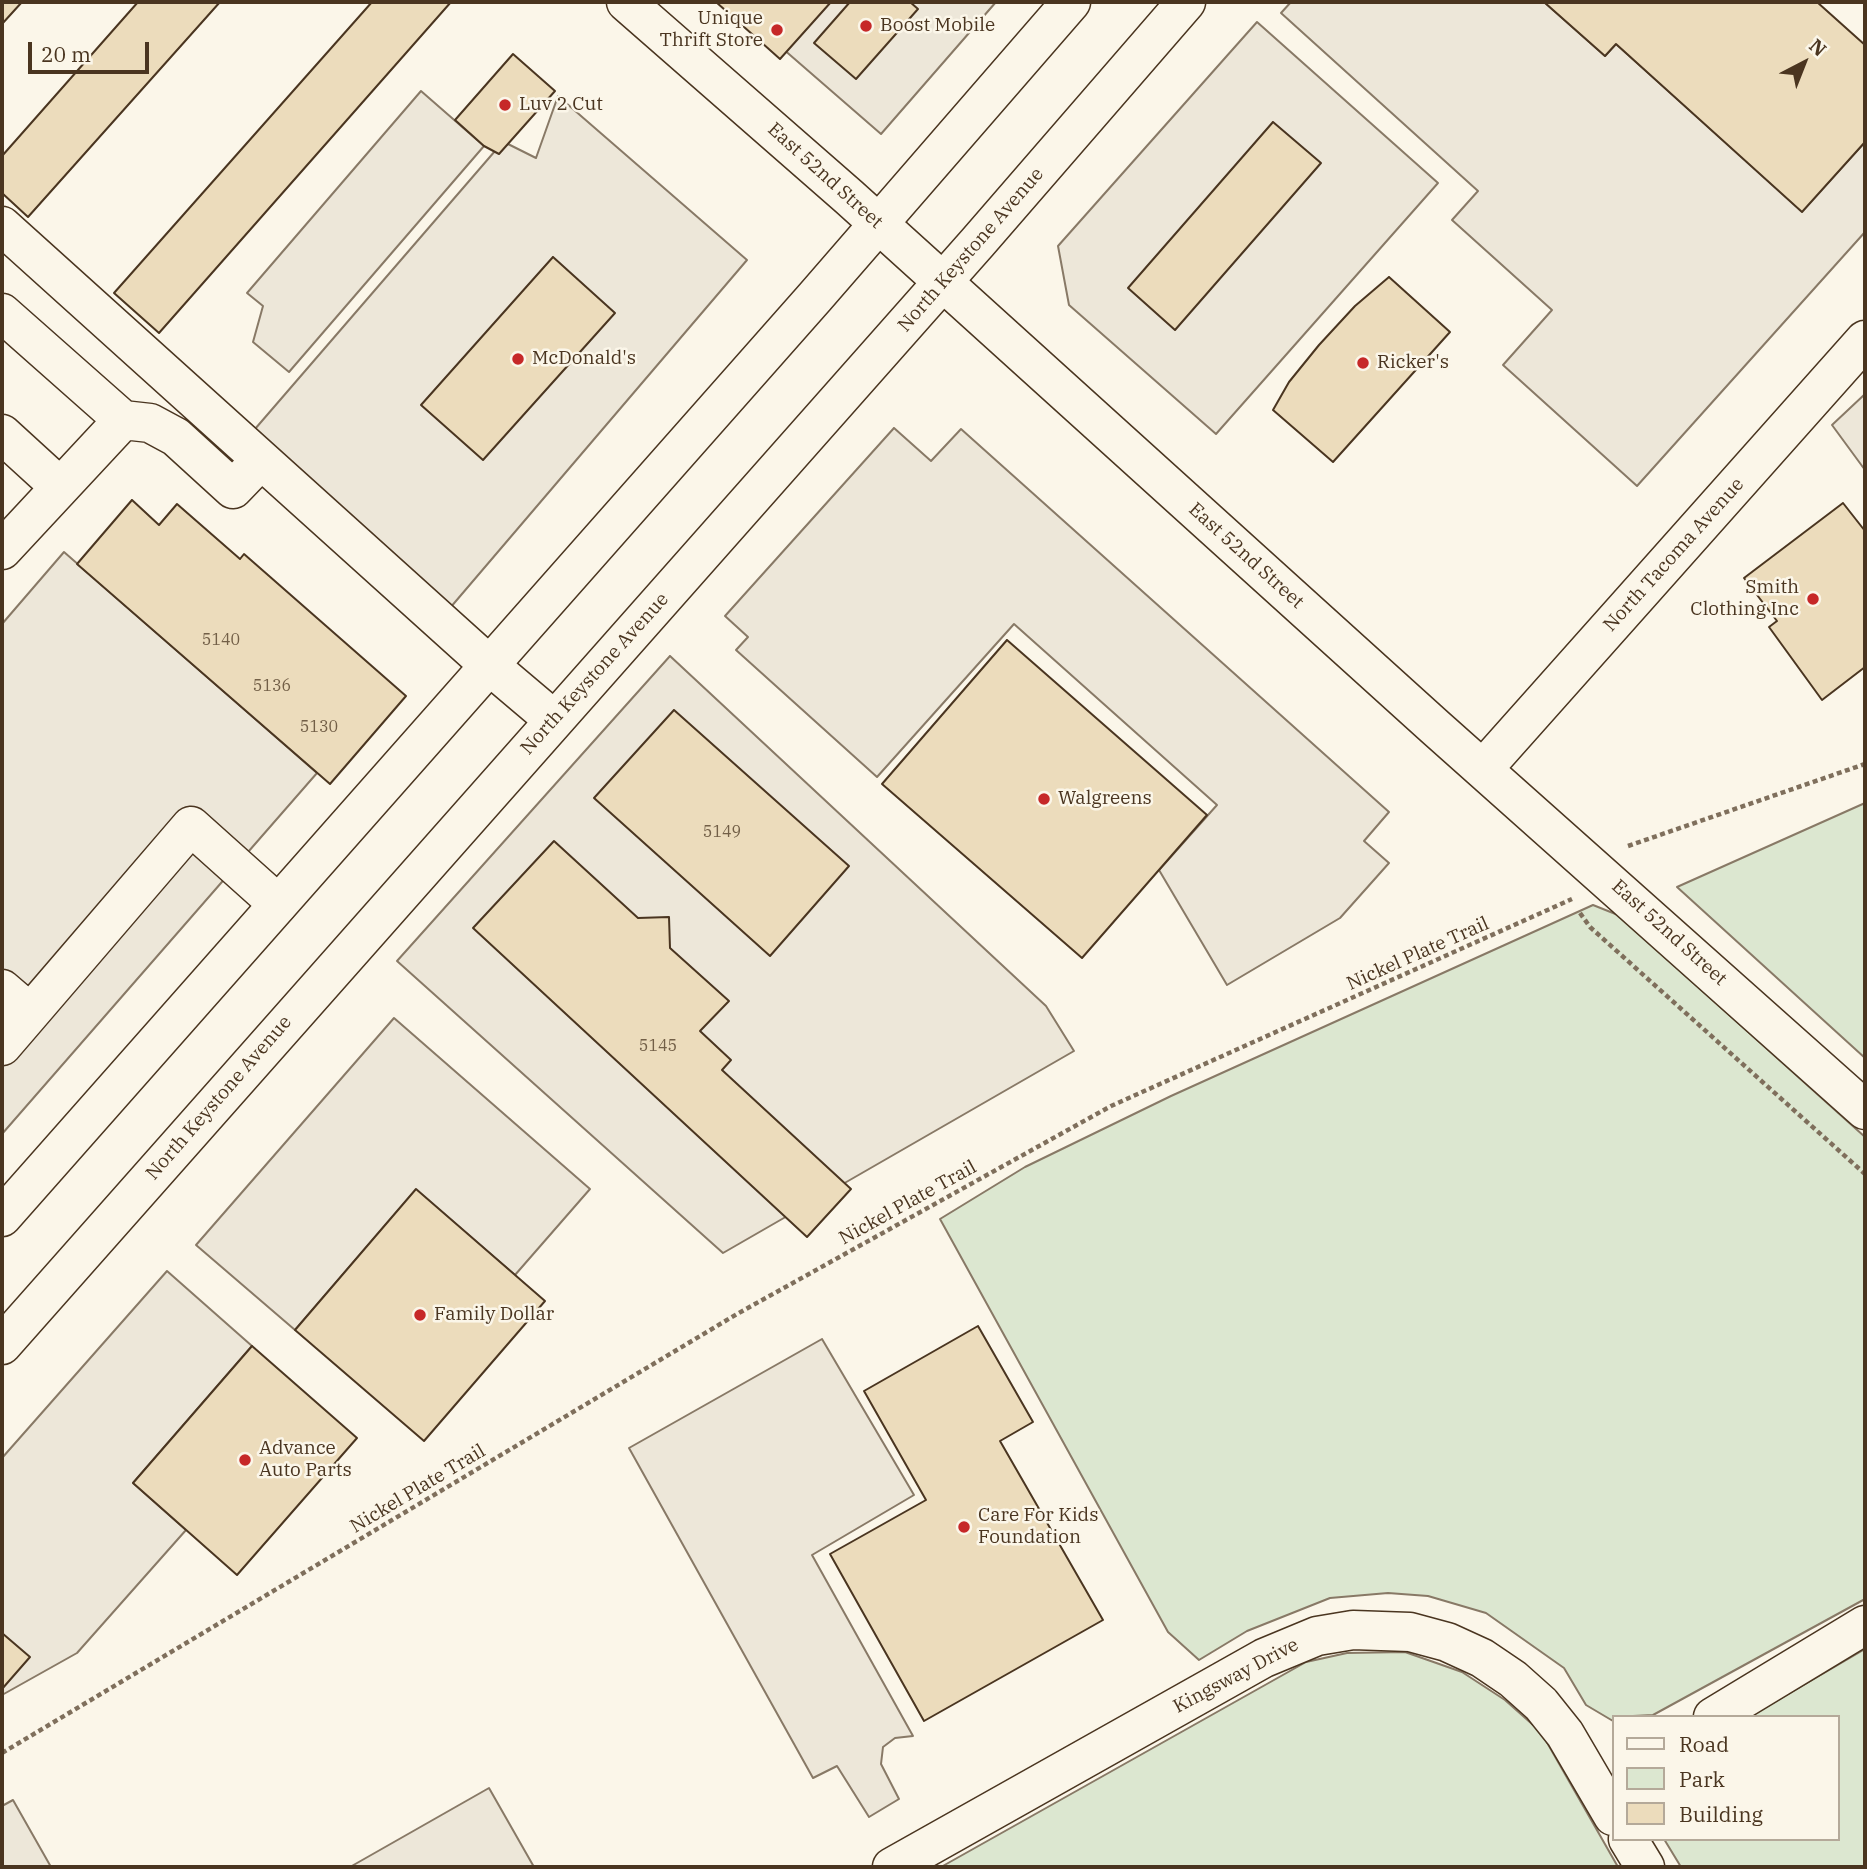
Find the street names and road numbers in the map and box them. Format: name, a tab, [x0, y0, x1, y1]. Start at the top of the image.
street label: East 52nd Street	[763, 118, 887, 234]
street label: North Keystone Avenue	[893, 163, 1049, 337]
street label: North Tacoma Avenue	[1599, 473, 1749, 637]
street label: East 52nd Street	[1184, 498, 1308, 614]
street label: North Keystone Avenue	[516, 588, 674, 760]
street label: East 52nd Street	[1607, 875, 1731, 991]
street label: Nickel Plate Trail	[1343, 912, 1493, 996]
street label: North Keystone Avenue	[141, 1011, 297, 1185]
street label: Nickel Plate Trail	[835, 1156, 981, 1250]
street label: Nickel Plate Trail	[346, 1440, 490, 1538]
street label: Kingsway Drive	[1170, 1633, 1302, 1719]

